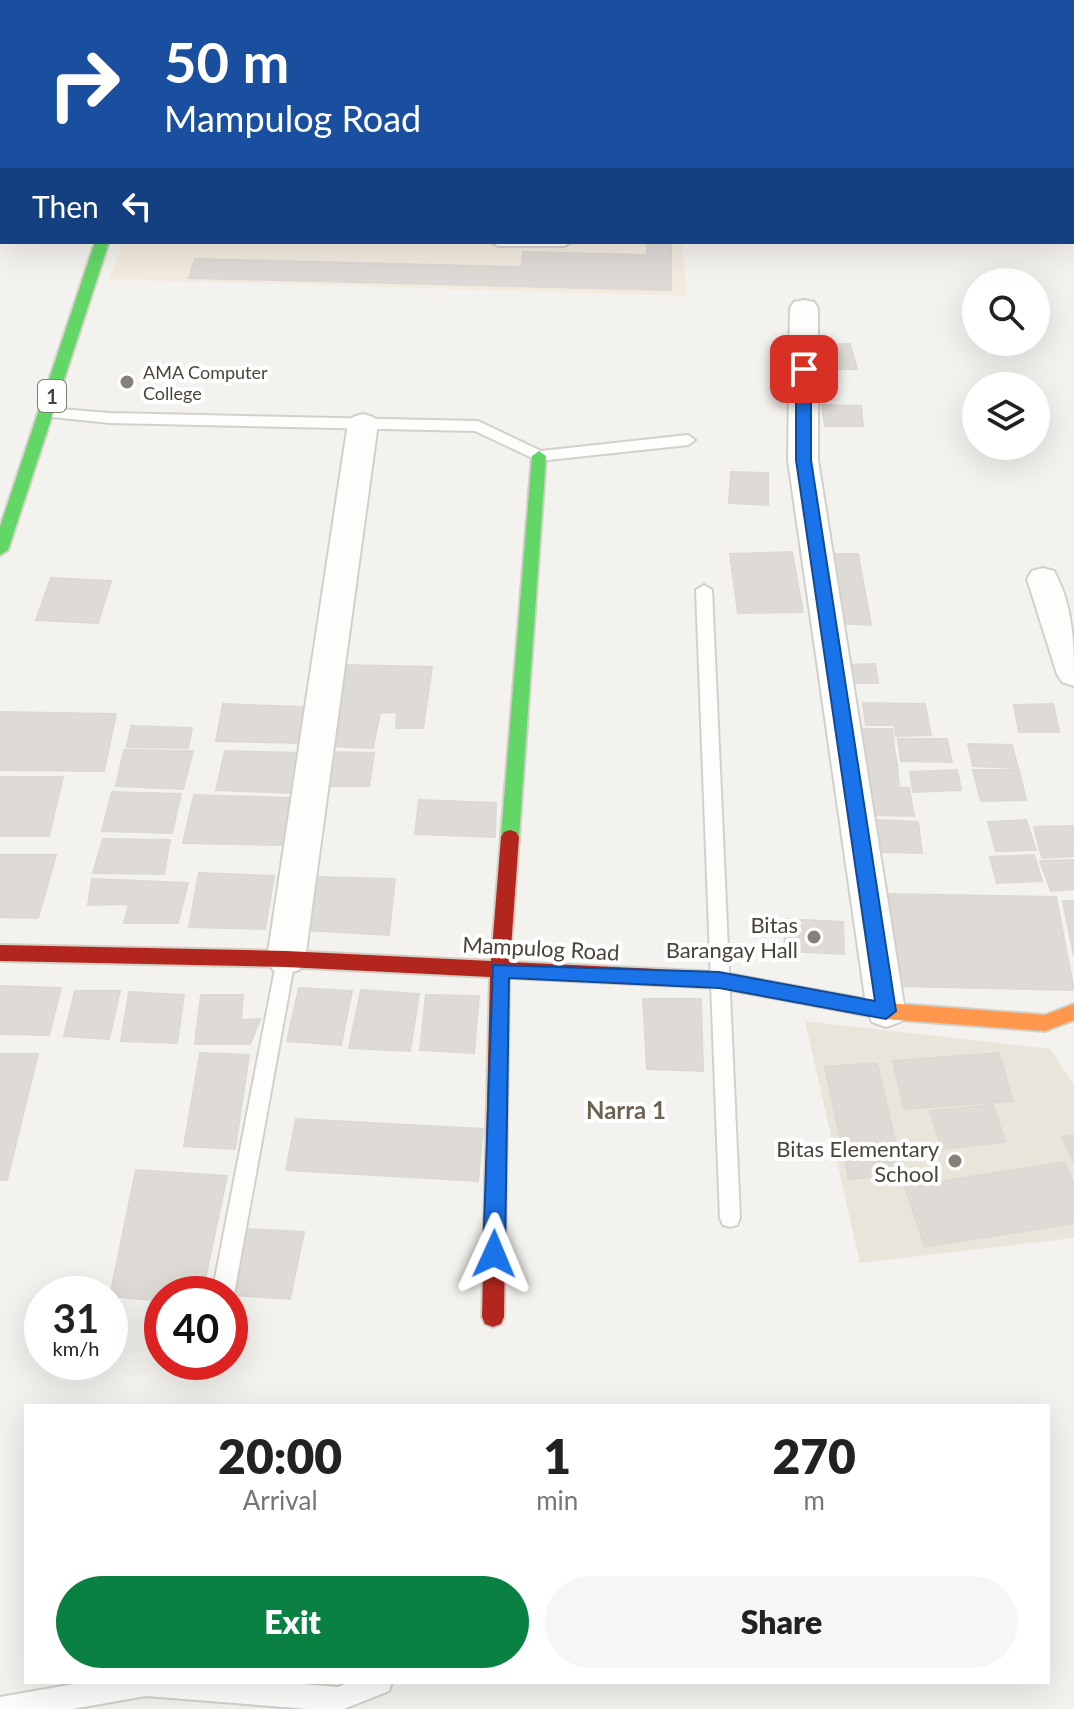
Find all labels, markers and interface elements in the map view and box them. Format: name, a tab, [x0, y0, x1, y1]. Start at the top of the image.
text: 50 m	[164, 28, 289, 95]
icon: right	[32, 32, 136, 136]
text: Mampulog Road	[164, 96, 421, 140]
icon: left	[115, 184, 159, 228]
text: Then	[32, 188, 99, 224]
map controls	[962, 268, 1050, 460]
button: search	[962, 268, 1050, 356]
pin	[770, 335, 838, 403]
icon: arrive	[782, 347, 826, 391]
place label: AMA Computer College	[143, 361, 268, 404]
button: layers	[962, 372, 1050, 460]
marker: AMA Computer College	[118, 373, 136, 391]
road number: 1	[38, 380, 66, 412]
place label: Bitas Barangay Hall	[666, 911, 798, 963]
marker: Bitas Barangay Hall	[805, 928, 823, 946]
street label: Mampulog Road	[462, 930, 620, 966]
district label: Narra 1	[586, 1095, 666, 1124]
place label: Bitas Elementary School	[776, 1135, 940, 1187]
marker: Bitas Elementary School	[946, 1152, 964, 1170]
position arrow	[452, 1212, 536, 1296]
speed limit sign: 40	[144, 1276, 248, 1380]
text: 31	[53, 1294, 99, 1342]
text: km/h	[53, 1336, 99, 1360]
text: 20:00	[218, 1427, 342, 1484]
text: 1	[543, 1427, 571, 1484]
text: 270	[772, 1427, 856, 1484]
text: Arrival	[243, 1484, 318, 1516]
text: min	[536, 1484, 578, 1516]
text: m	[803, 1484, 825, 1516]
button: Exit	[56, 1576, 529, 1668]
button: Share	[545, 1576, 1018, 1668]

